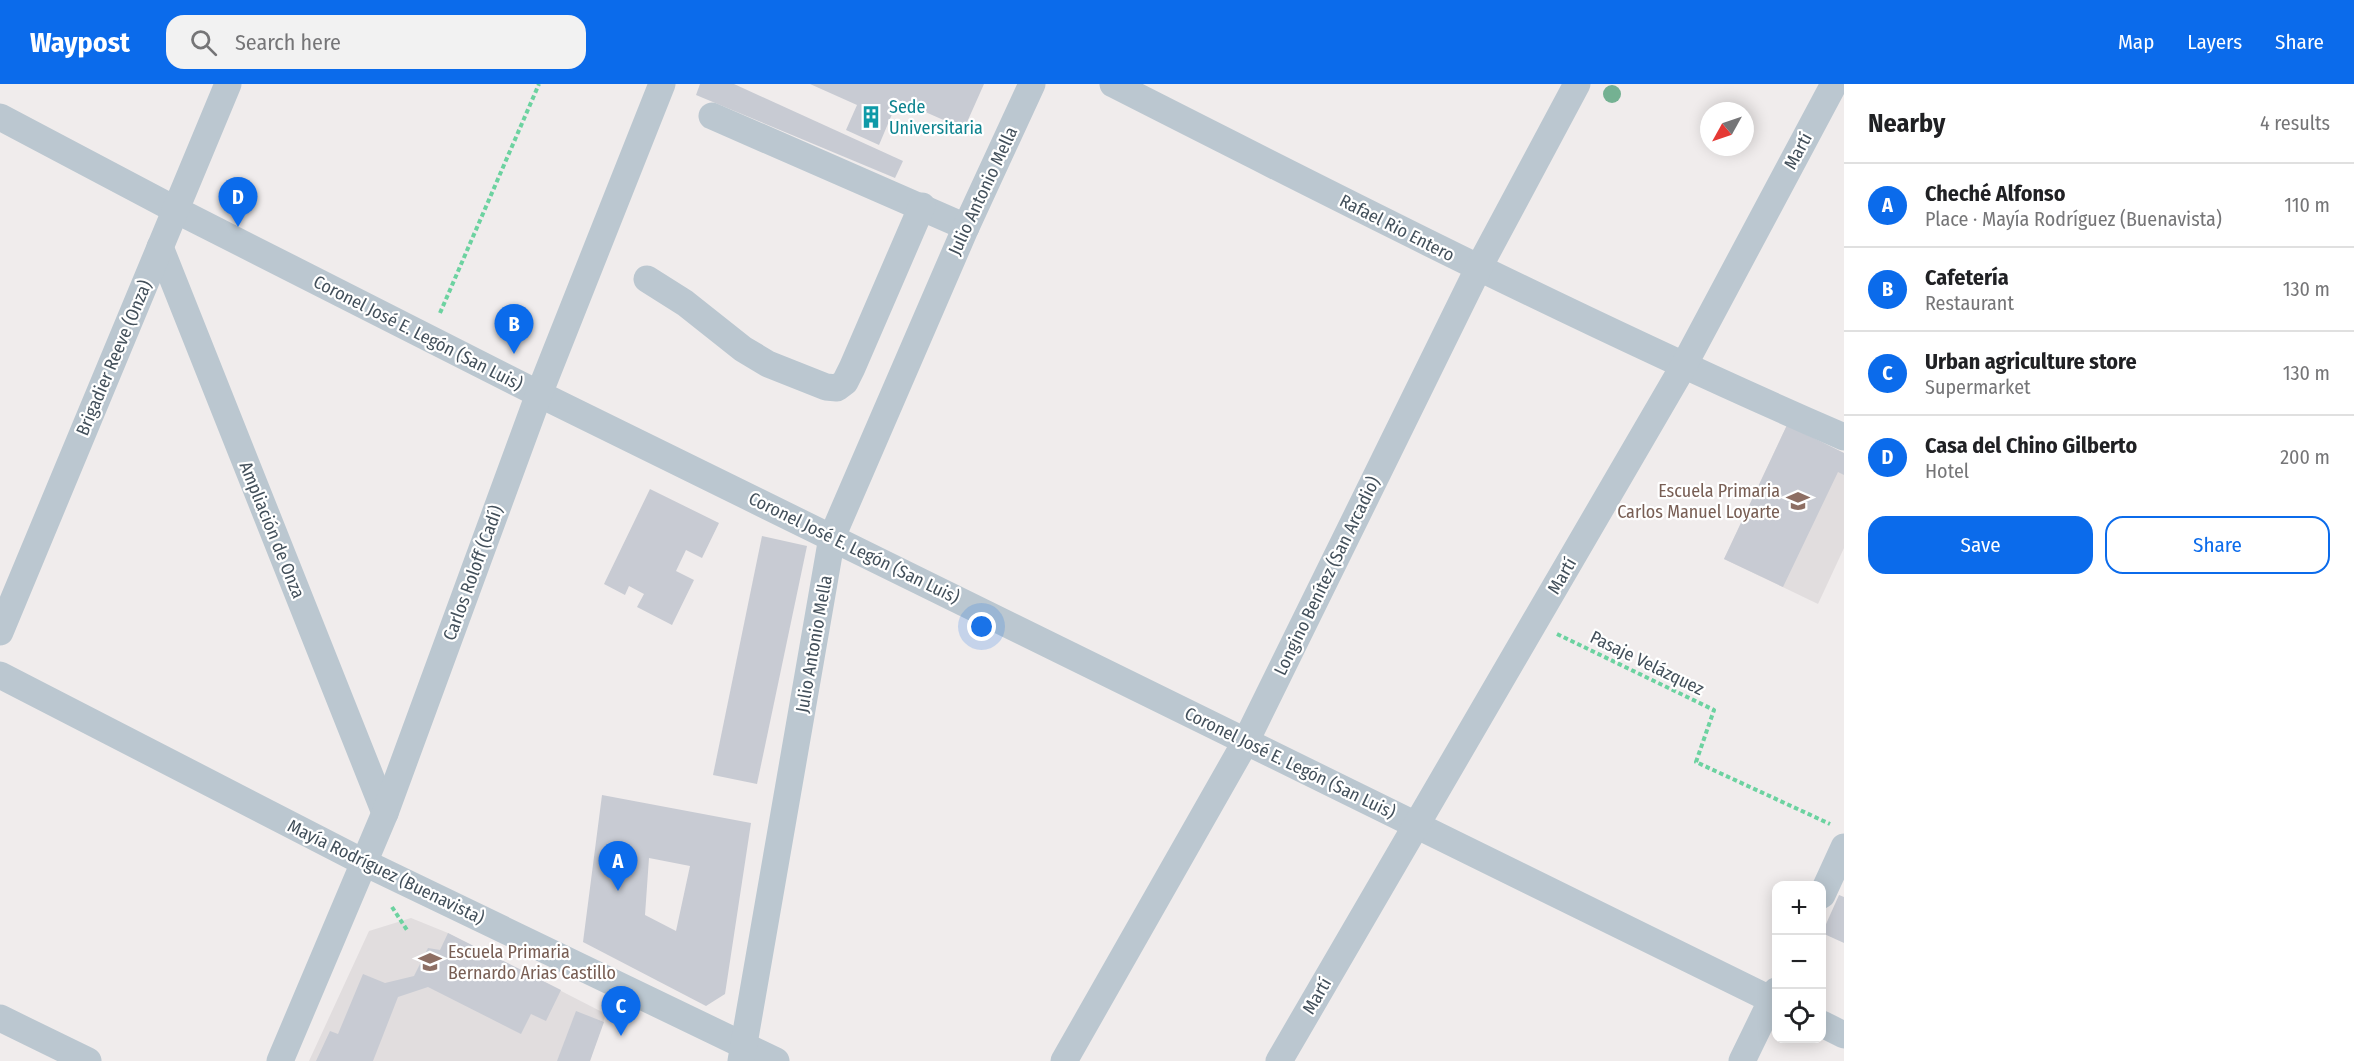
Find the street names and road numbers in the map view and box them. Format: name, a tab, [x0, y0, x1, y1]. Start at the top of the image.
street label: Julio Antonio Mella	[944, 123, 1022, 259]
street label: Martí	[1779, 129, 1817, 173]
street label: Rafael Rio Entero	[1336, 190, 1458, 266]
street label: Coronel José E. Legón (San Luis)	[310, 271, 526, 395]
street label: Brigadier Reeve (Onza)	[71, 277, 157, 439]
street label: Ampliación de Onza	[235, 458, 310, 602]
street label: Longino Benítez (San Arcadio)	[1269, 473, 1385, 679]
street label: Coronel José E. Legón (San Luis)	[745, 487, 963, 609]
street label: Carlos Roloff (Cadí)	[438, 502, 508, 644]
street label: Martí	[1543, 554, 1581, 598]
street label: Julio Antonio Mella	[791, 573, 837, 714]
street label: Pasaje Velázquez	[1586, 626, 1708, 700]
street label: Coronel José E. Legón (San Luis)	[1181, 702, 1399, 824]
street label: Mayía Rodríguez (Buenavista)	[284, 815, 488, 929]
street label: Martí	[1298, 974, 1336, 1018]

